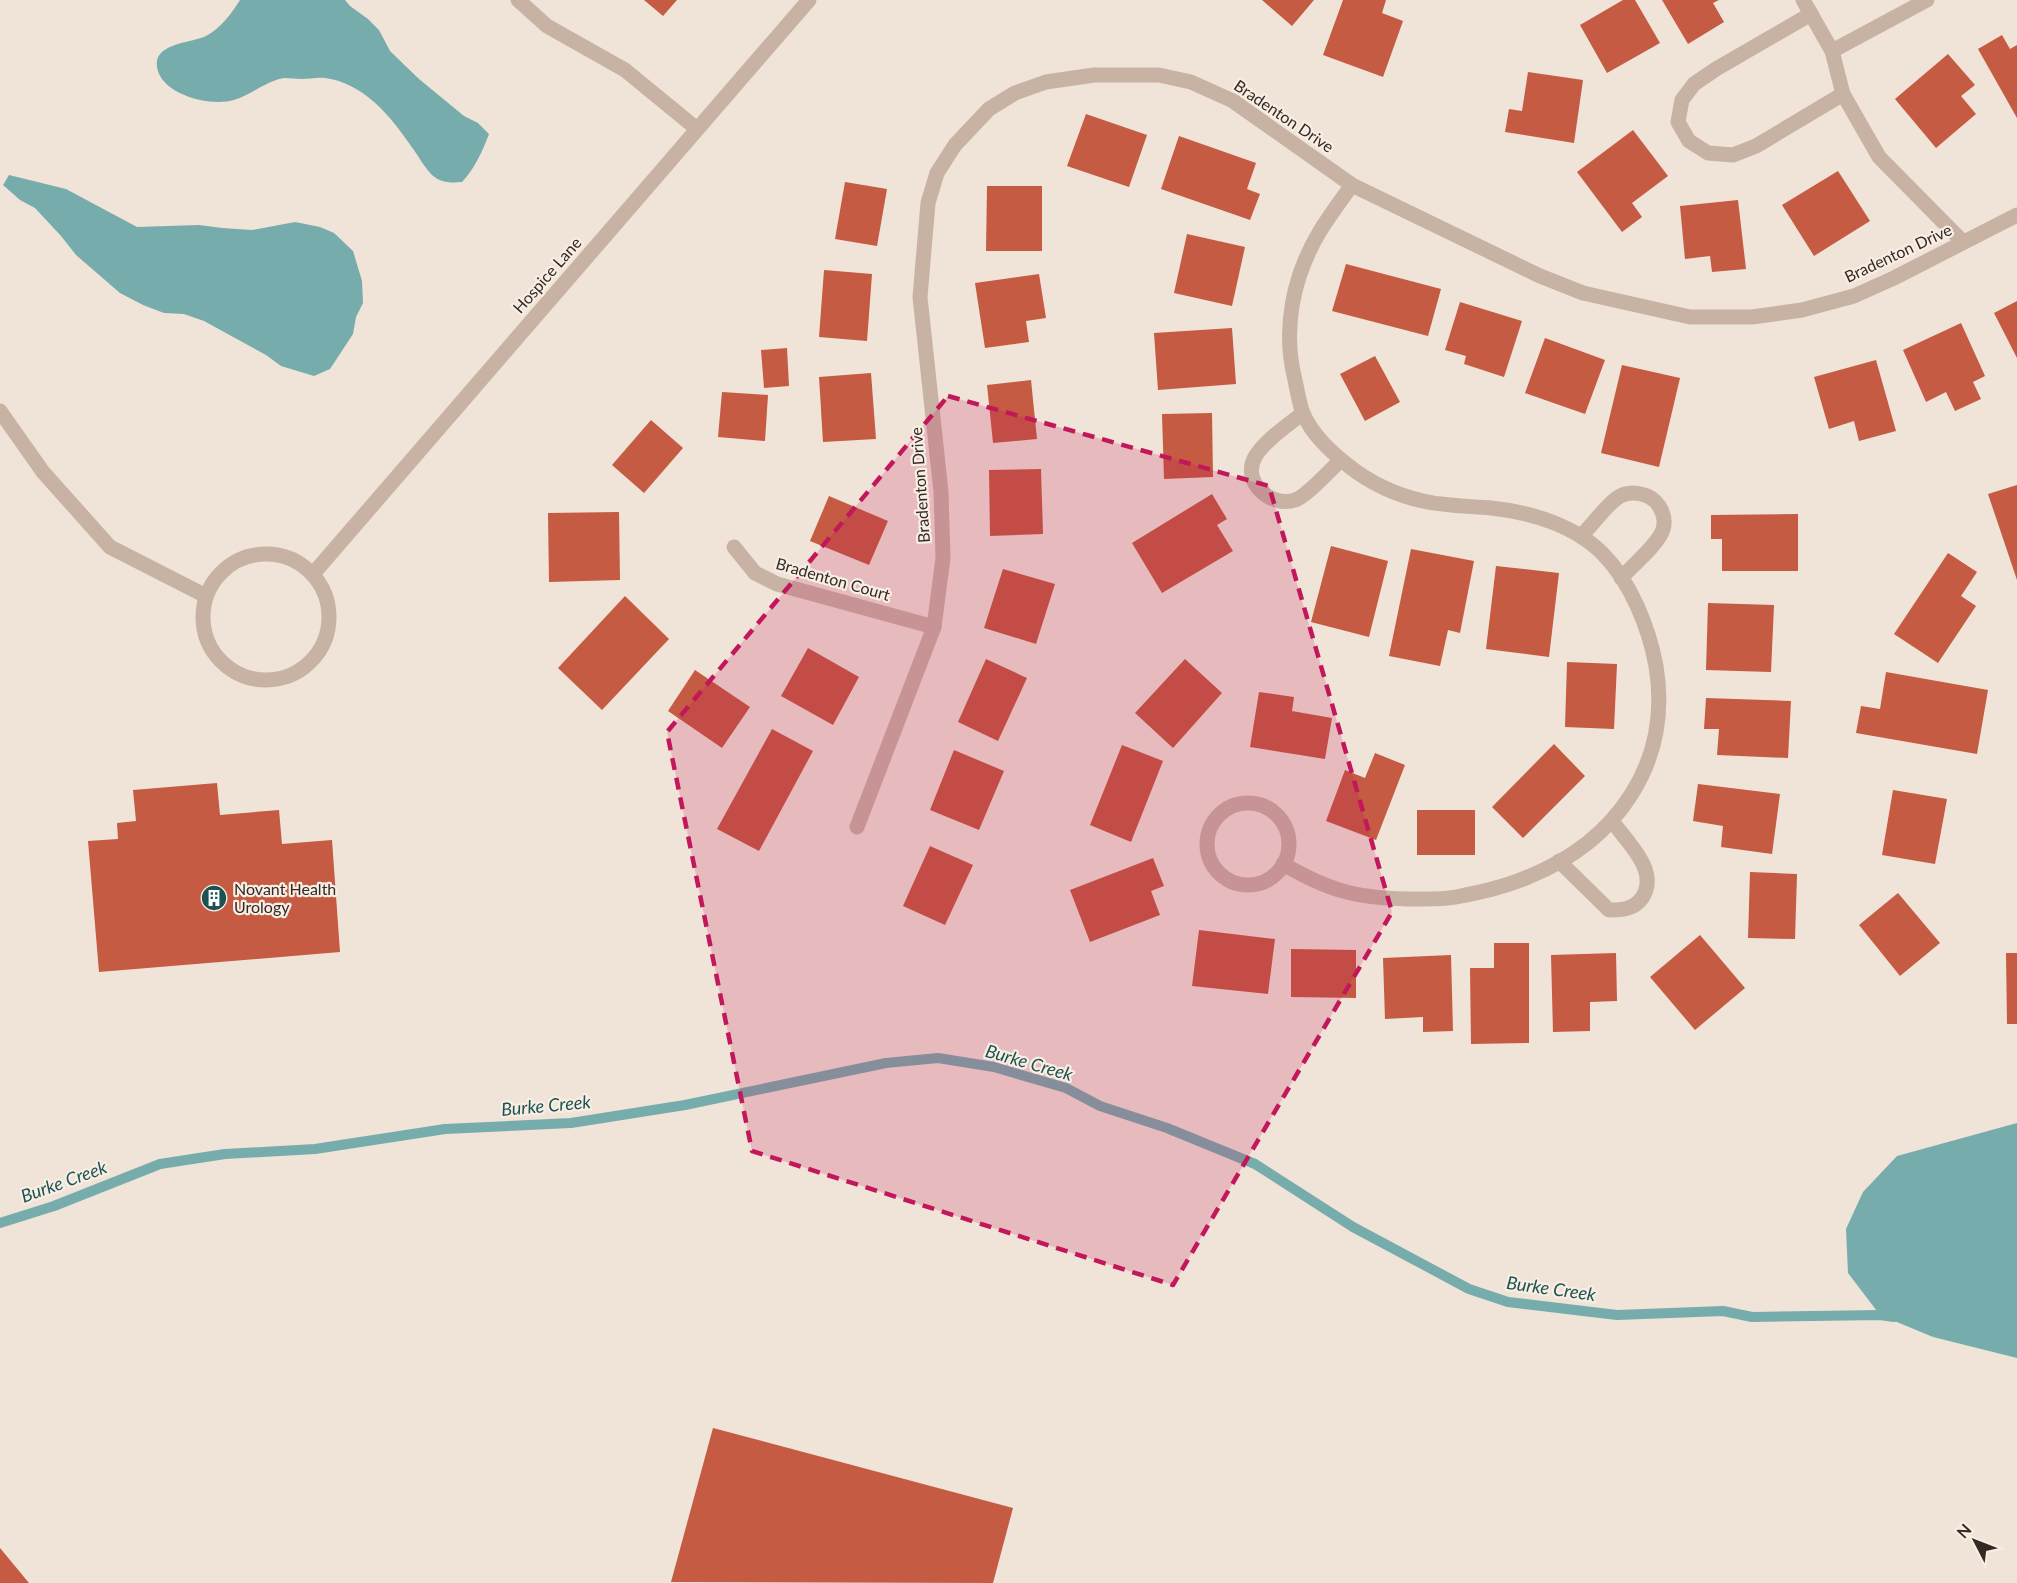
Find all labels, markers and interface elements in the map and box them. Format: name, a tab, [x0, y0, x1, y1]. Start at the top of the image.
street label: Bradenton Drive	[1231, 75, 1338, 156]
street label: Bradenton Drive	[1841, 219, 1954, 286]
street label: Hospice Lane	[509, 233, 585, 317]
street label: Bradenton Drive	[906, 427, 933, 544]
street label: Bradenton Court	[774, 553, 893, 604]
place label: Novant Health Urology	[234, 879, 336, 916]
building icon: Novant Health Urology	[199, 883, 229, 913]
water label: Burke Creek	[983, 1039, 1076, 1085]
water label: Burke Creek	[500, 1090, 592, 1120]
water label: Burke Creek	[18, 1155, 110, 1207]
water label: Burke Creek	[1505, 1271, 1598, 1305]
north arrow	[1945, 1511, 2005, 1571]
text: N	[1952, 1520, 1975, 1542]

